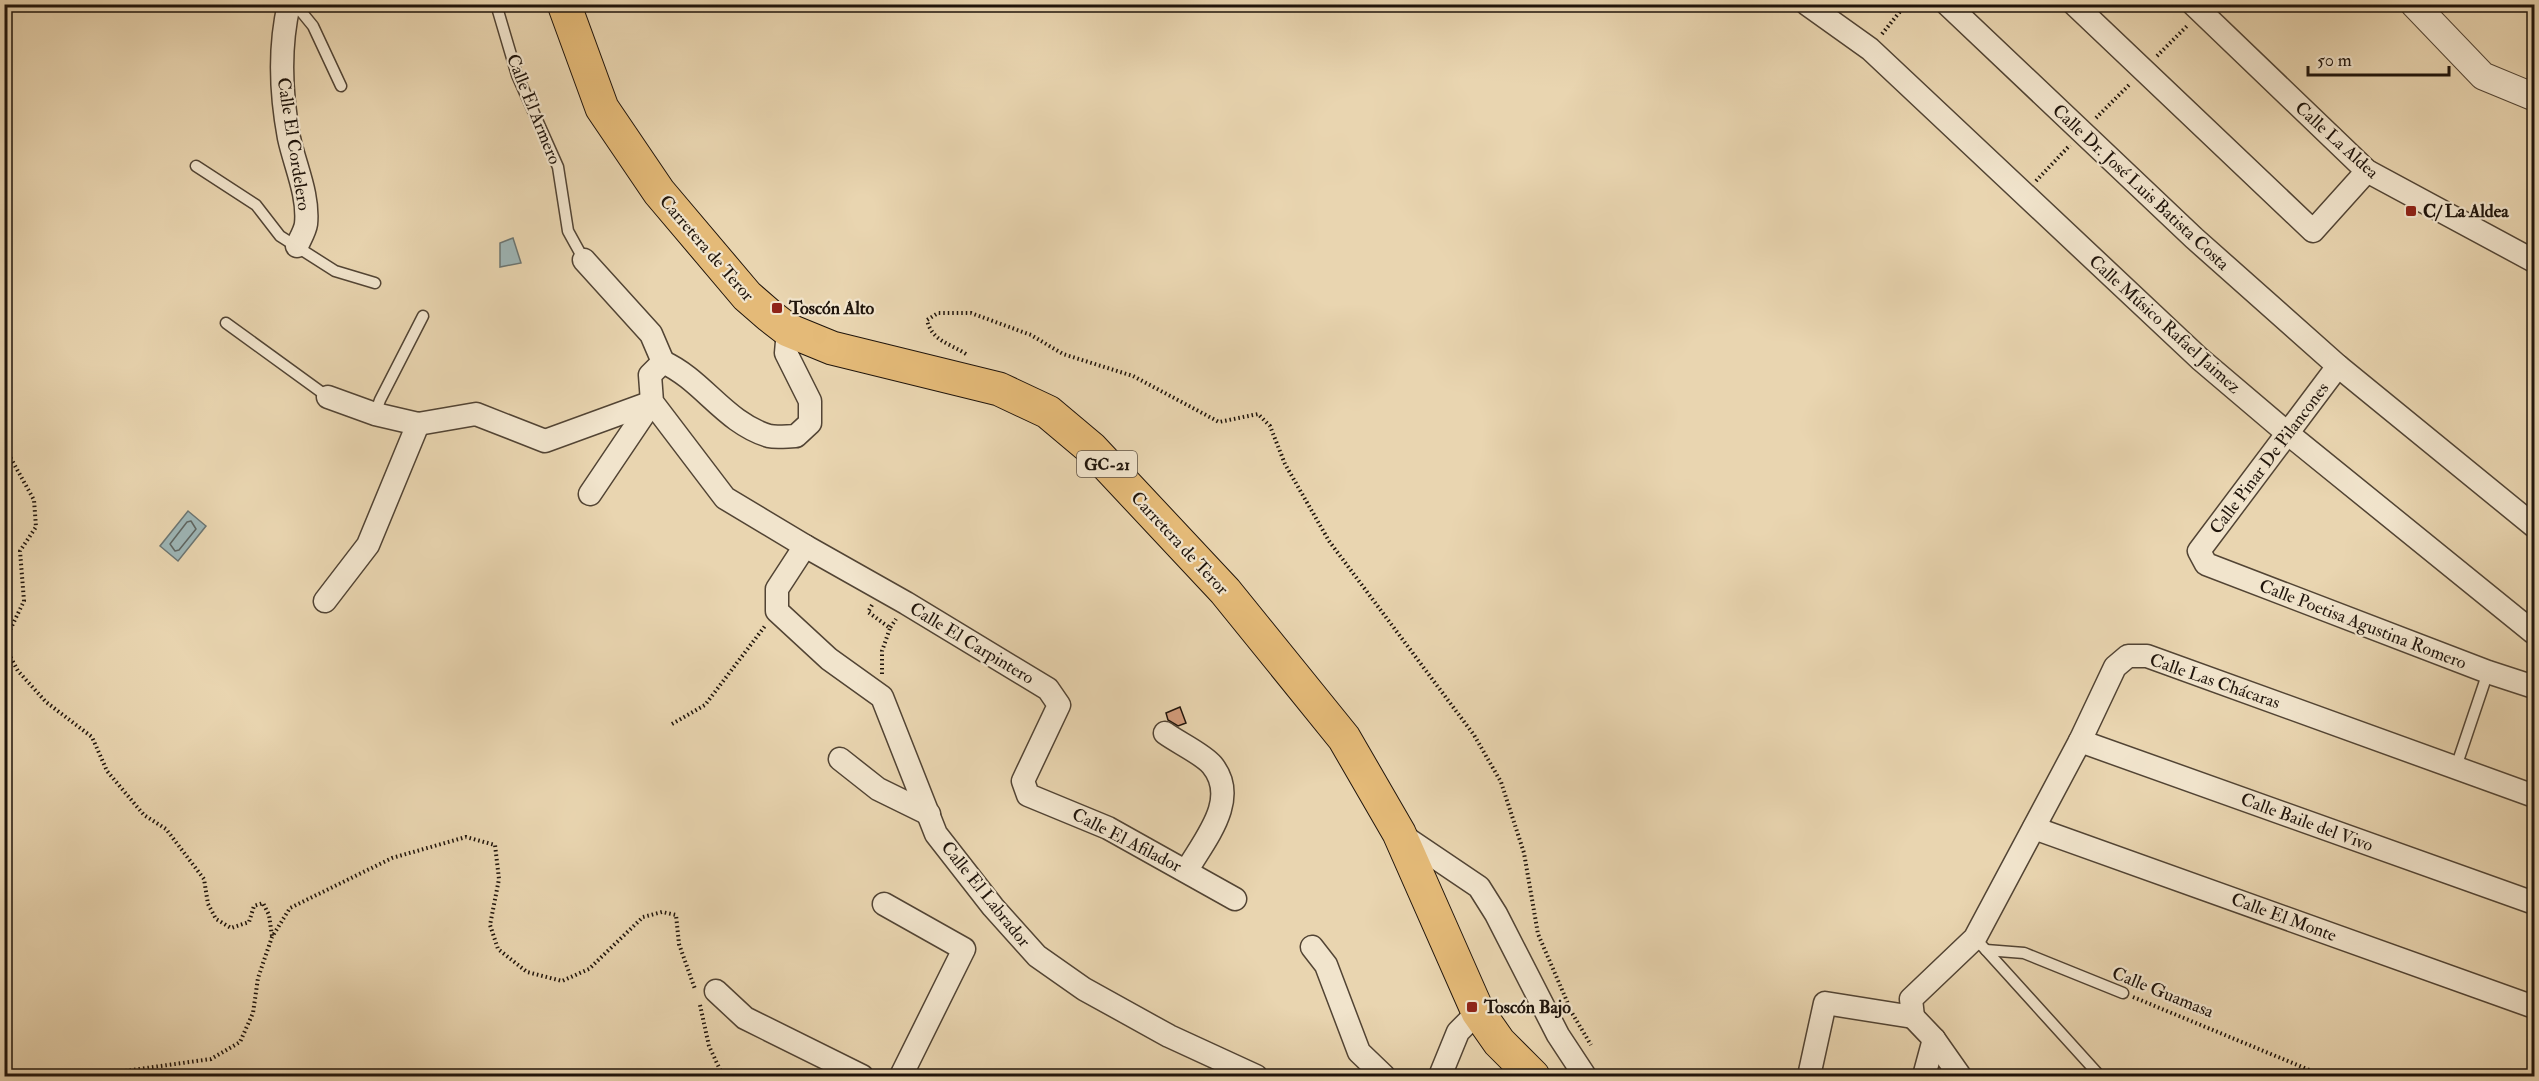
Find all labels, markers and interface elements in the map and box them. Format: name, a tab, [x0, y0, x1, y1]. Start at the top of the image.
scale bar	[2308, 39, 2449, 77]
text: 50 m	[2317, 49, 2352, 72]
street label: Calle El Armero	[501, 51, 566, 168]
street label: Calle El Cordelero	[272, 76, 315, 213]
street label: Calle La Aldea	[2290, 97, 2384, 184]
street label: Calle Dr. José Luis Batista Costa	[2047, 99, 2234, 276]
street label: Carretera de Teror	[654, 190, 759, 306]
place label: C/ La Aldea	[2423, 200, 2509, 223]
marker: C/ La Aldea	[2404, 204, 2418, 218]
street label: Calle Músico Rafael Jaimez	[2084, 250, 2246, 399]
place label: Toscón Alto	[788, 297, 875, 320]
marker: Toscón Alto	[770, 301, 784, 315]
street label: Calle Pinar De Pilancones	[2205, 378, 2334, 539]
road number: GC-21	[1077, 451, 1137, 477]
street label: Carretera de Teror	[1126, 487, 1234, 600]
street label: Calle Poetisa Agustina Romero	[2256, 574, 2470, 675]
street label: Calle El Carpintero	[905, 597, 1038, 690]
street label: Calle Las Chácaras	[2147, 648, 2283, 715]
street label: Calle Baile del Vivo	[2237, 788, 2377, 857]
street label: Calle El Afilador	[1068, 803, 1186, 878]
street label: Calle El Labrador	[936, 837, 1036, 952]
street label: Calle El Monte	[2228, 888, 2340, 947]
street label: Calle Guamasa	[2109, 962, 2218, 1024]
place label: Toscón Bajo	[1483, 996, 1571, 1019]
marker: Toscón Bajo	[1465, 1000, 1479, 1014]

